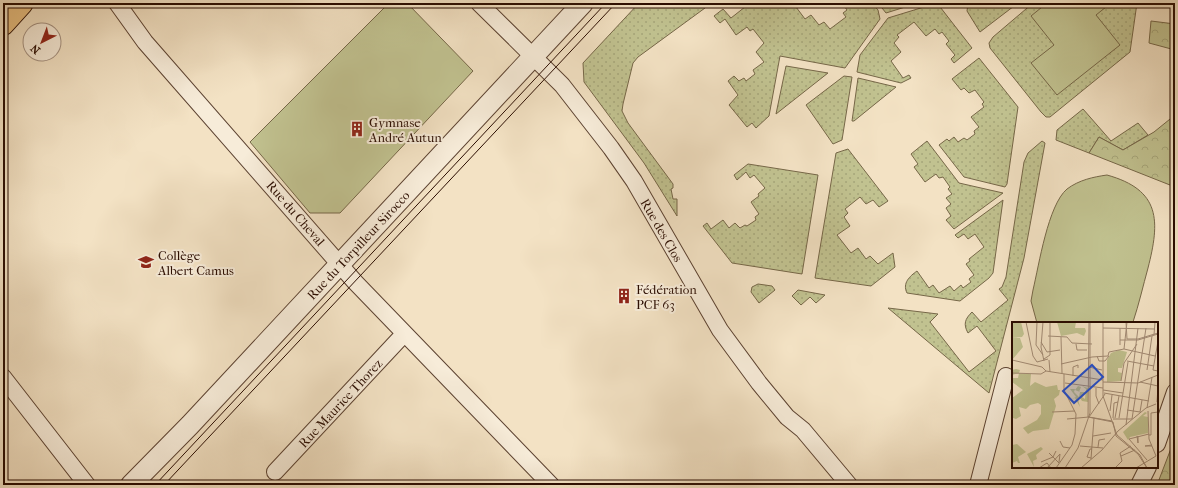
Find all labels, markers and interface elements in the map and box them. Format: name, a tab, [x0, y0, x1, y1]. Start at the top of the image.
north arrow	[22, 22, 62, 62]
text: N	[28, 41, 43, 57]
place label: Gymnase André Autun	[368, 115, 442, 145]
building icon: Gymnase André Autun	[348, 120, 366, 138]
street label: Rue du Cheval	[263, 178, 328, 249]
street label: Rue du Torpilleur Sirocco	[304, 187, 413, 303]
street label: Rue des Clos	[637, 196, 686, 265]
place label: Collège Albert Camus	[157, 248, 234, 278]
school or university icon: Collège Albert Camus	[137, 253, 155, 271]
place label: Fédération PCF 63	[636, 282, 697, 312]
building icon: Fédération PCF 63	[615, 287, 633, 305]
inset map	[1012, 322, 1158, 468]
street label: Rue Maurice Thorez	[295, 356, 385, 451]

